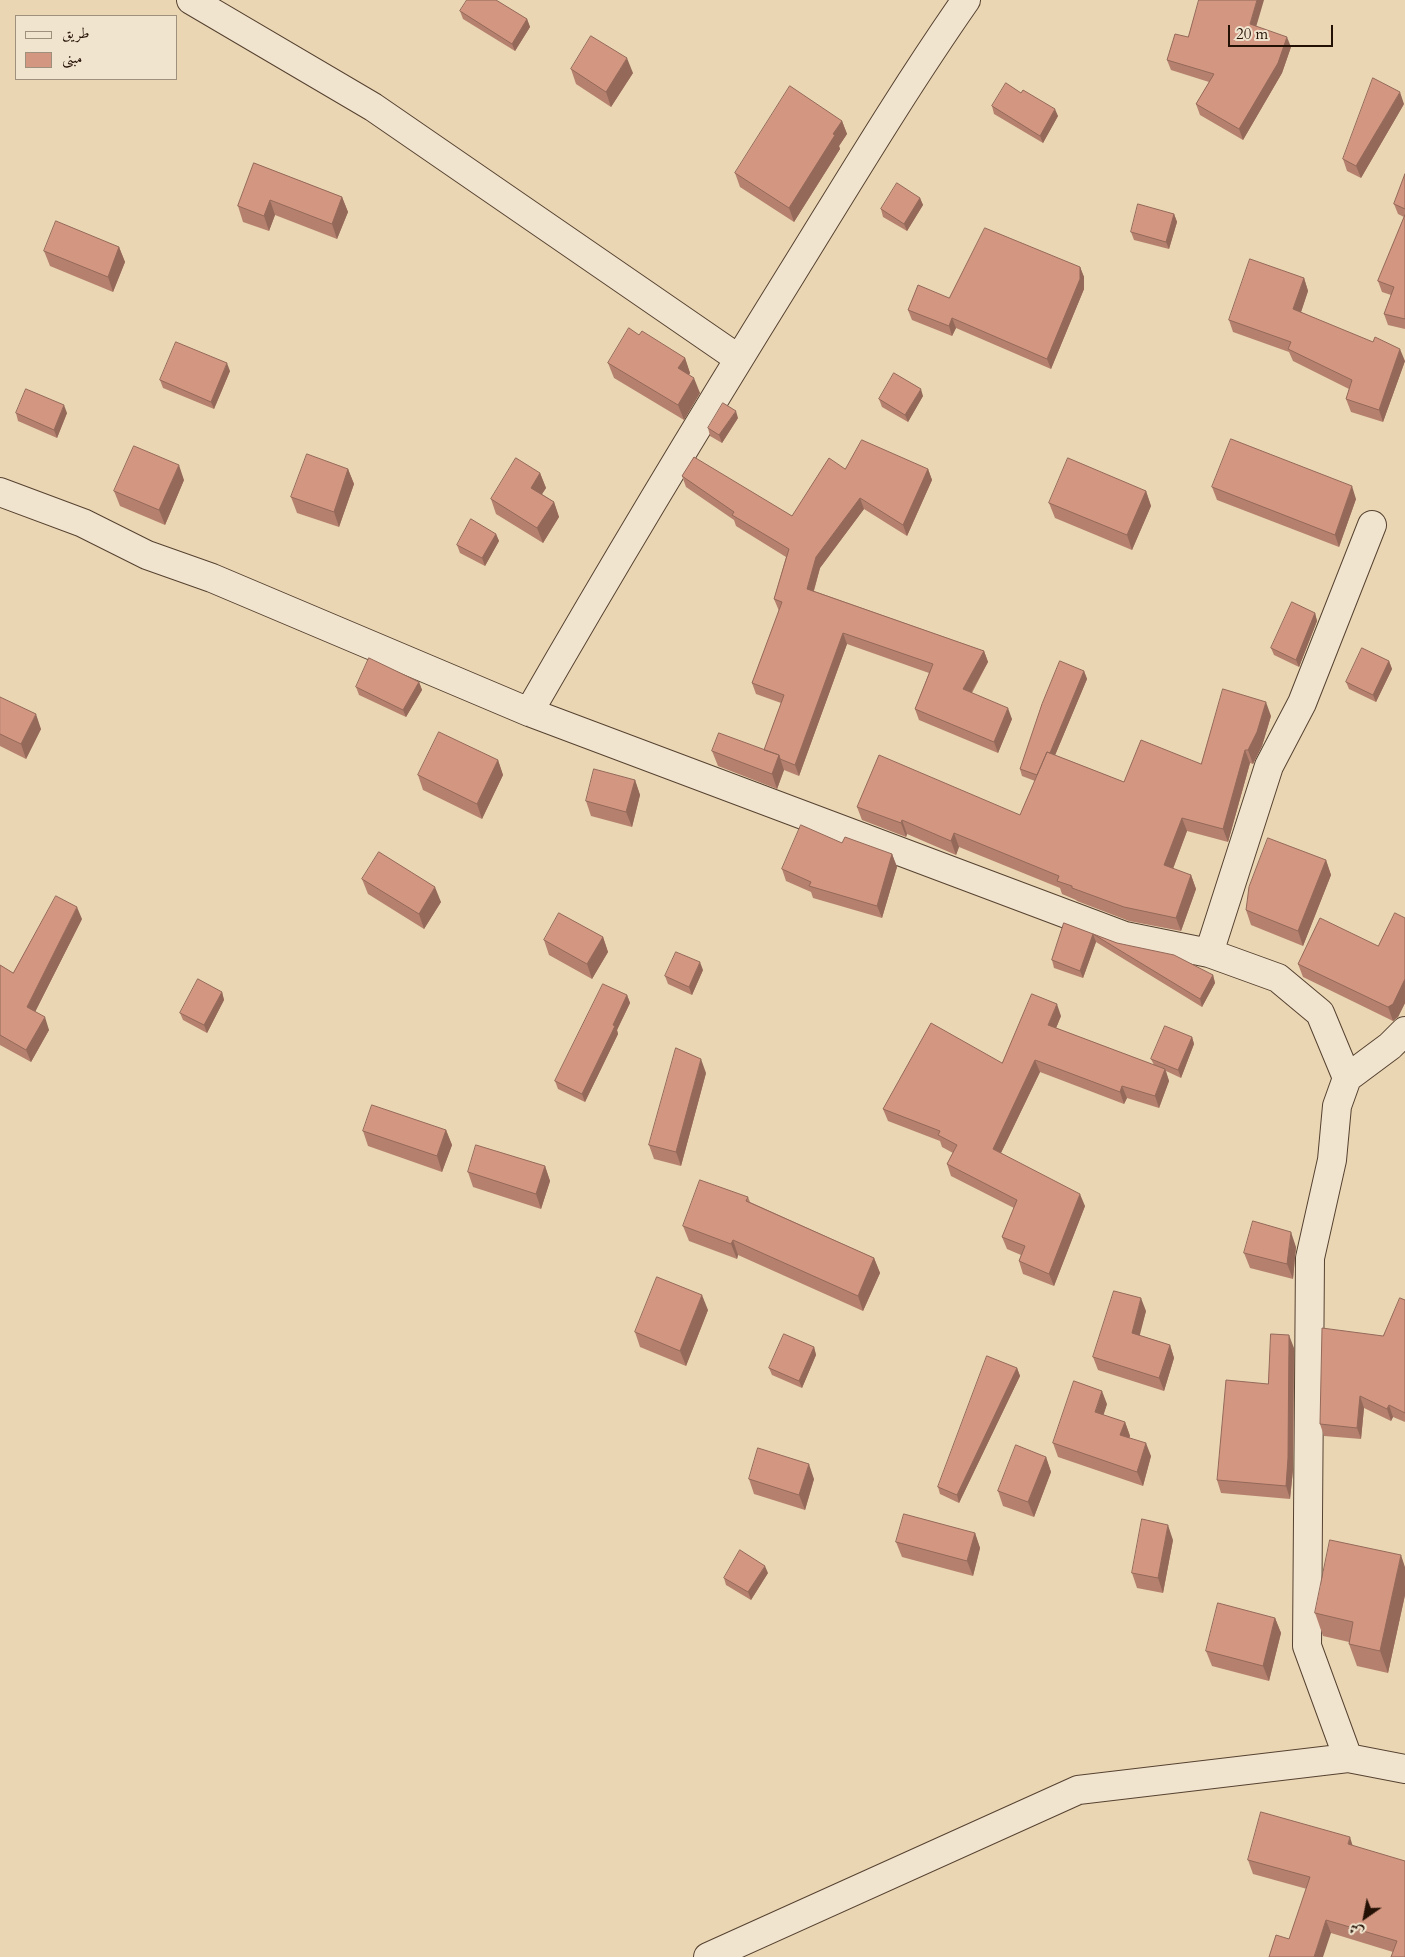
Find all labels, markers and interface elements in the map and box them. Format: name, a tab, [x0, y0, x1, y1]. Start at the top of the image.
legend	[15, 15, 178, 80]
scale bar	[1230, 15, 1335, 47]
text: طريق	[62, 23, 89, 43]
text: 20 m	[1236, 24, 1268, 44]
text: مبنى	[62, 48, 82, 68]
north arrow	[1340, 1892, 1390, 1942]
text: ش	[1346, 1918, 1368, 1942]

